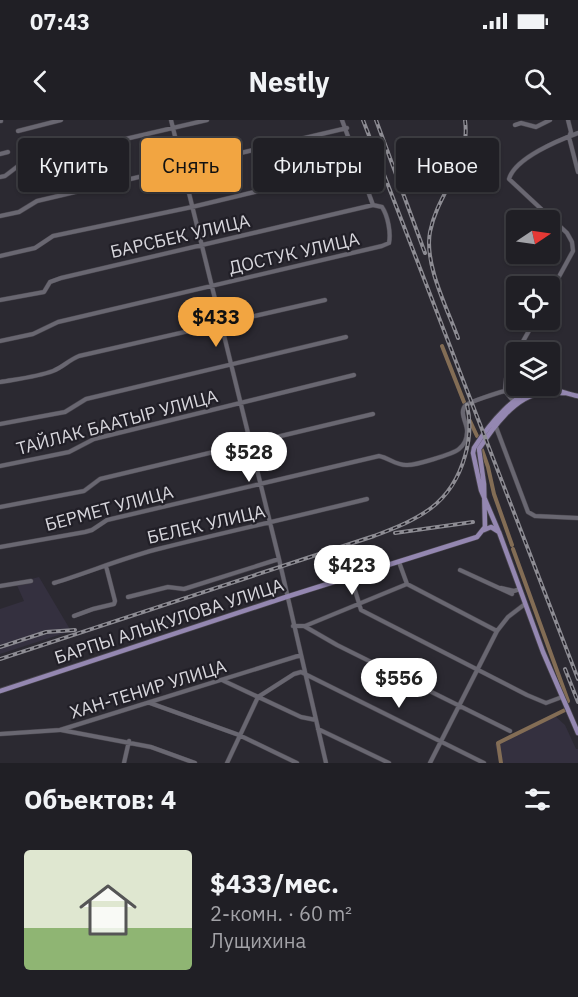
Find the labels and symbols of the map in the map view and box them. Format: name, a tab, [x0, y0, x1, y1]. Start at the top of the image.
street label: БАРСБЕК УЛИЦА	[108, 209, 252, 263]
north arrow	[506, 210, 560, 264]
street label: ДОСТУК УЛИЦА	[226, 227, 362, 279]
pin: $433	[180, 297, 252, 348]
street label: ТАЙЛАК БААТЫР УЛИЦА	[14, 384, 221, 460]
pin: $528	[213, 432, 285, 483]
street label: БЕРМЕТ УЛИЦА	[42, 480, 176, 536]
street label: БЕЛЕК УЛИЦА	[145, 499, 268, 549]
pin: $423	[316, 545, 388, 596]
street label: БАРПЫ АЛЫКУЛОВА УЛИЦА	[51, 573, 287, 669]
street label: ХАН-ТЕНИР УЛИЦА	[67, 654, 230, 724]
pin: $556	[363, 658, 435, 709]

